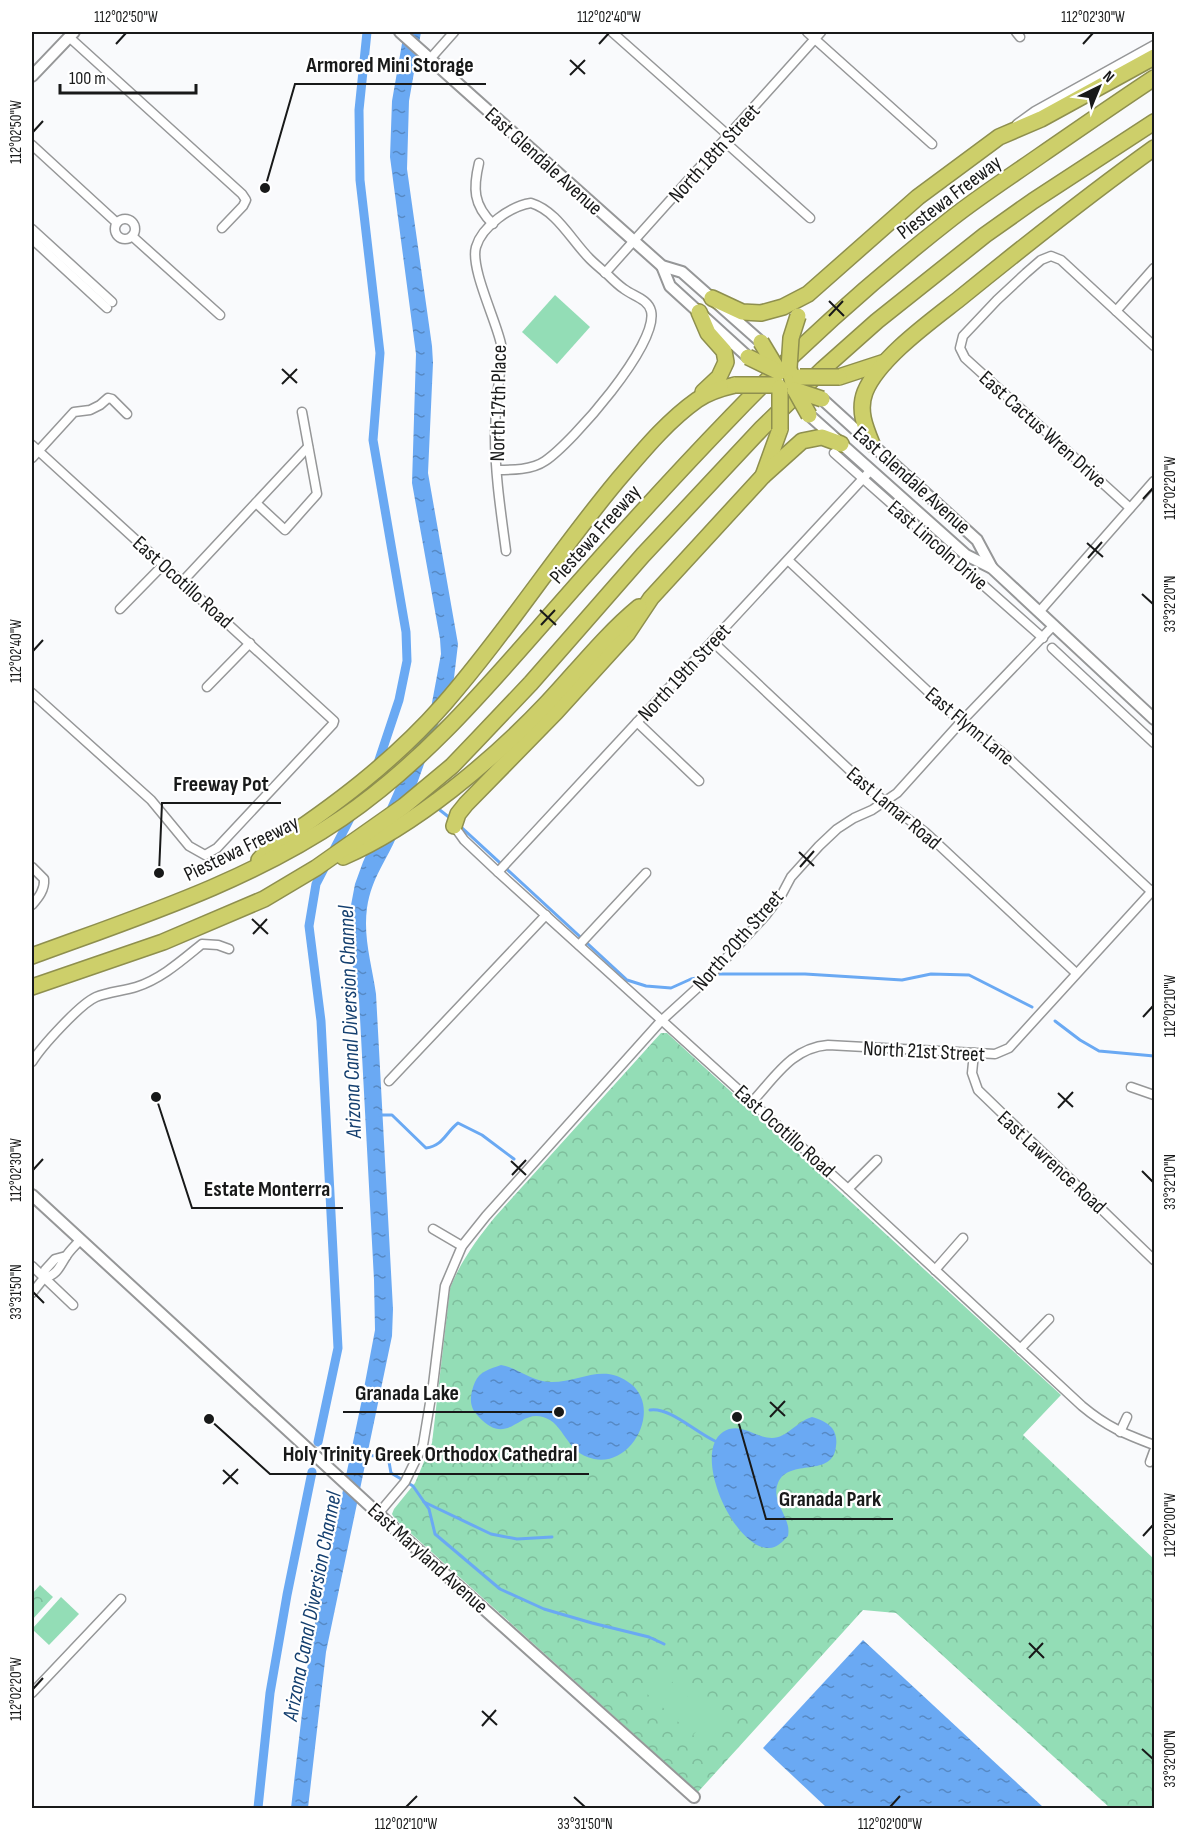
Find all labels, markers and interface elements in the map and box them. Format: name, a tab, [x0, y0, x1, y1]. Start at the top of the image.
text: 112°02'50"W	[94, 8, 158, 27]
text: 112°02'40"W	[577, 8, 641, 27]
text: 112°02'30"W	[1061, 8, 1125, 27]
callout: Armored Mini Storage	[295, 44, 486, 84]
text: Armored Mini Storage	[305, 52, 474, 79]
scale bar	[60, 57, 196, 95]
north arrow	[1069, 57, 1129, 117]
text: N	[1099, 67, 1118, 87]
text: 100 m	[69, 68, 106, 89]
street label: North 18th Street	[664, 99, 765, 208]
text: 112°02'50"W	[7, 100, 26, 164]
street label: East Glendale Avenue	[480, 102, 608, 221]
street label: Piestewa Freeway	[892, 150, 1006, 245]
street label: North 17th Place	[485, 344, 512, 462]
street label: East Cactus Wren Drive	[974, 366, 1111, 493]
street label: East Glendale Avenue	[848, 421, 976, 540]
text: 112°02'20"W	[1161, 456, 1180, 520]
street label: Piestewa Freeway	[544, 480, 646, 589]
street label: East Lincoln Drive	[883, 495, 993, 596]
street label: East Ocotillo Road	[127, 531, 238, 634]
text: 33°32'20"N	[1161, 576, 1180, 632]
street label: North 19th Street	[633, 618, 736, 726]
text: 112°02'40"W	[7, 619, 26, 683]
street label: East Flynn Lane	[920, 682, 1019, 771]
street label: East Lamar Road	[841, 762, 946, 855]
callout: Freeway Pot	[162, 763, 281, 803]
text: Freeway Pot	[173, 771, 269, 798]
street label: Piestewa Freeway	[180, 810, 303, 887]
street label: North 20th Street	[688, 885, 789, 996]
water label: Arizona Canal Diversion Channel	[333, 904, 368, 1140]
text: 112°02'10"W	[1161, 974, 1180, 1037]
street label: North 21st Street	[862, 1036, 986, 1067]
street label: East Ocotillo Road	[729, 1080, 840, 1183]
street label: East Lawrence Road	[992, 1106, 1111, 1219]
text: 112°02'30"W	[7, 1138, 26, 1202]
text: 33°32'10"N	[1161, 1154, 1180, 1210]
callout: Estate Monterra	[192, 1168, 343, 1208]
text: Estate Monterra	[204, 1176, 330, 1203]
text: 33°31'50"N	[7, 1264, 26, 1320]
callout: Granada Lake	[343, 1372, 470, 1412]
text: Granada Lake	[355, 1380, 459, 1407]
callout: Holy Trinity Greek Orthodox Cathedral	[270, 1434, 589, 1474]
text: Holy Trinity Greek Orthodox Cathedral	[283, 1441, 577, 1468]
callout: Granada Park	[766, 1479, 893, 1519]
text: Granada Park	[779, 1486, 882, 1513]
water label: Arizona Canal Diversion Channel	[277, 1488, 348, 1724]
text: 112°02'00"W	[1161, 1493, 1180, 1557]
street label: East Maryland Avenue	[362, 1498, 493, 1619]
text: 112°02'20"W	[7, 1657, 26, 1721]
text: 33°32'00"N	[1161, 1730, 1180, 1788]
text: 112°02'10"W	[375, 1815, 438, 1834]
text: 33°31'50"N	[557, 1815, 613, 1834]
text: 112°02'00"W	[858, 1815, 922, 1834]

